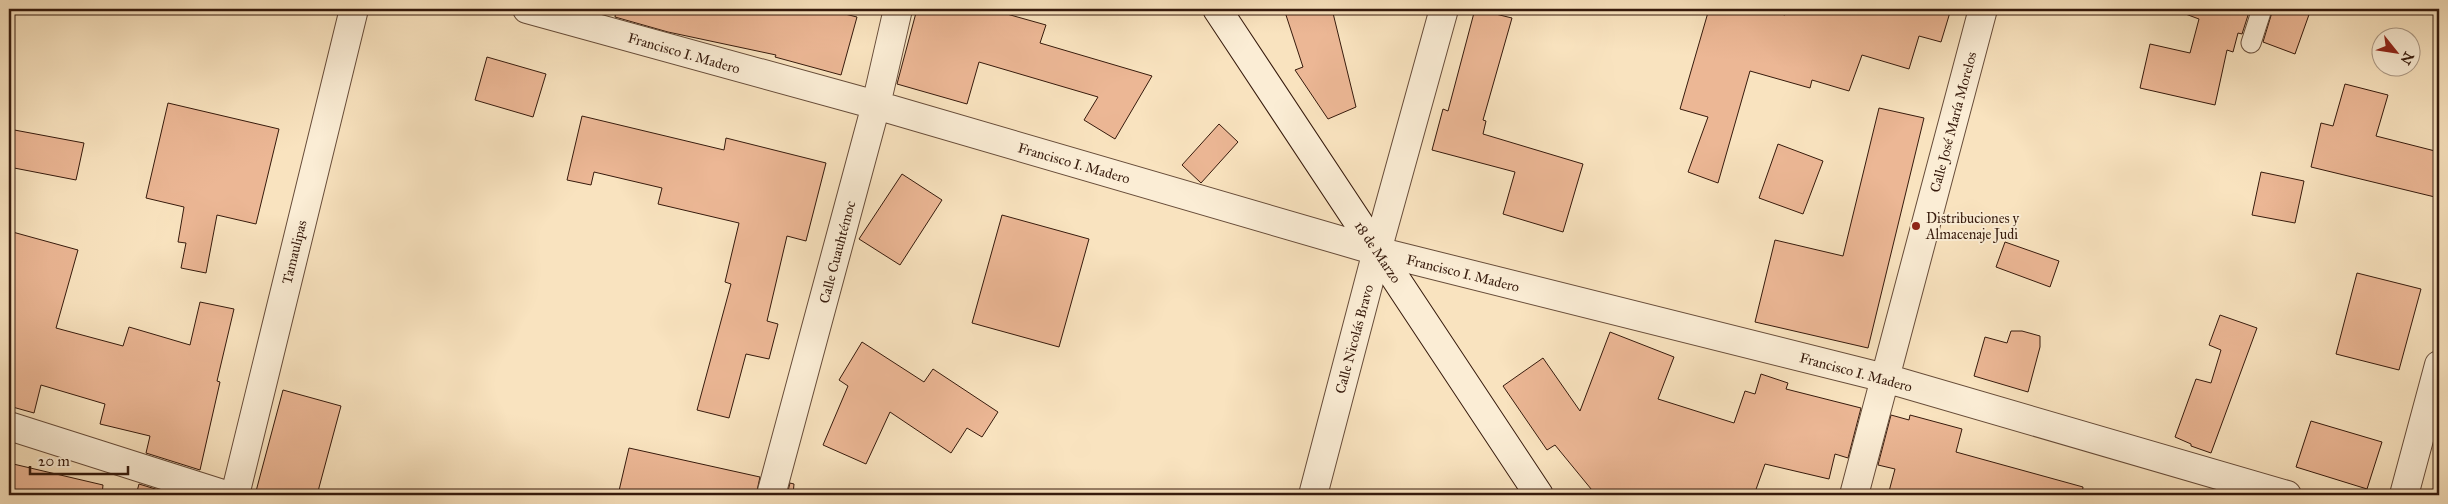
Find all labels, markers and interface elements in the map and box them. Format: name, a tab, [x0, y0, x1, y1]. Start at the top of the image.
north arrow	[2370, 28, 2420, 78]
street label: Francisco I. Madero	[626, 29, 742, 78]
text: N	[2396, 49, 2417, 68]
street label: Calle José María Morelos	[1927, 50, 1981, 195]
street label: Francisco I. Madero	[1016, 139, 1132, 188]
street label: Calle Cuauhtémoc	[816, 199, 859, 305]
place label: Distribuciones y Almacenaje Judi	[1925, 210, 2020, 244]
street label: Tamaulipas	[278, 218, 311, 286]
street label: 18 de Marzo	[1351, 218, 1405, 287]
marker: Distribuciones y Almacenaje Judi	[1910, 220, 1922, 232]
street label: Francisco I. Madero	[1405, 251, 1521, 296]
street label: Calle Nicolás Bravo	[1332, 283, 1377, 396]
street label: Francisco I. Madero	[1798, 349, 1914, 396]
scale bar	[30, 444, 128, 476]
text: 20 m	[38, 452, 70, 470]

